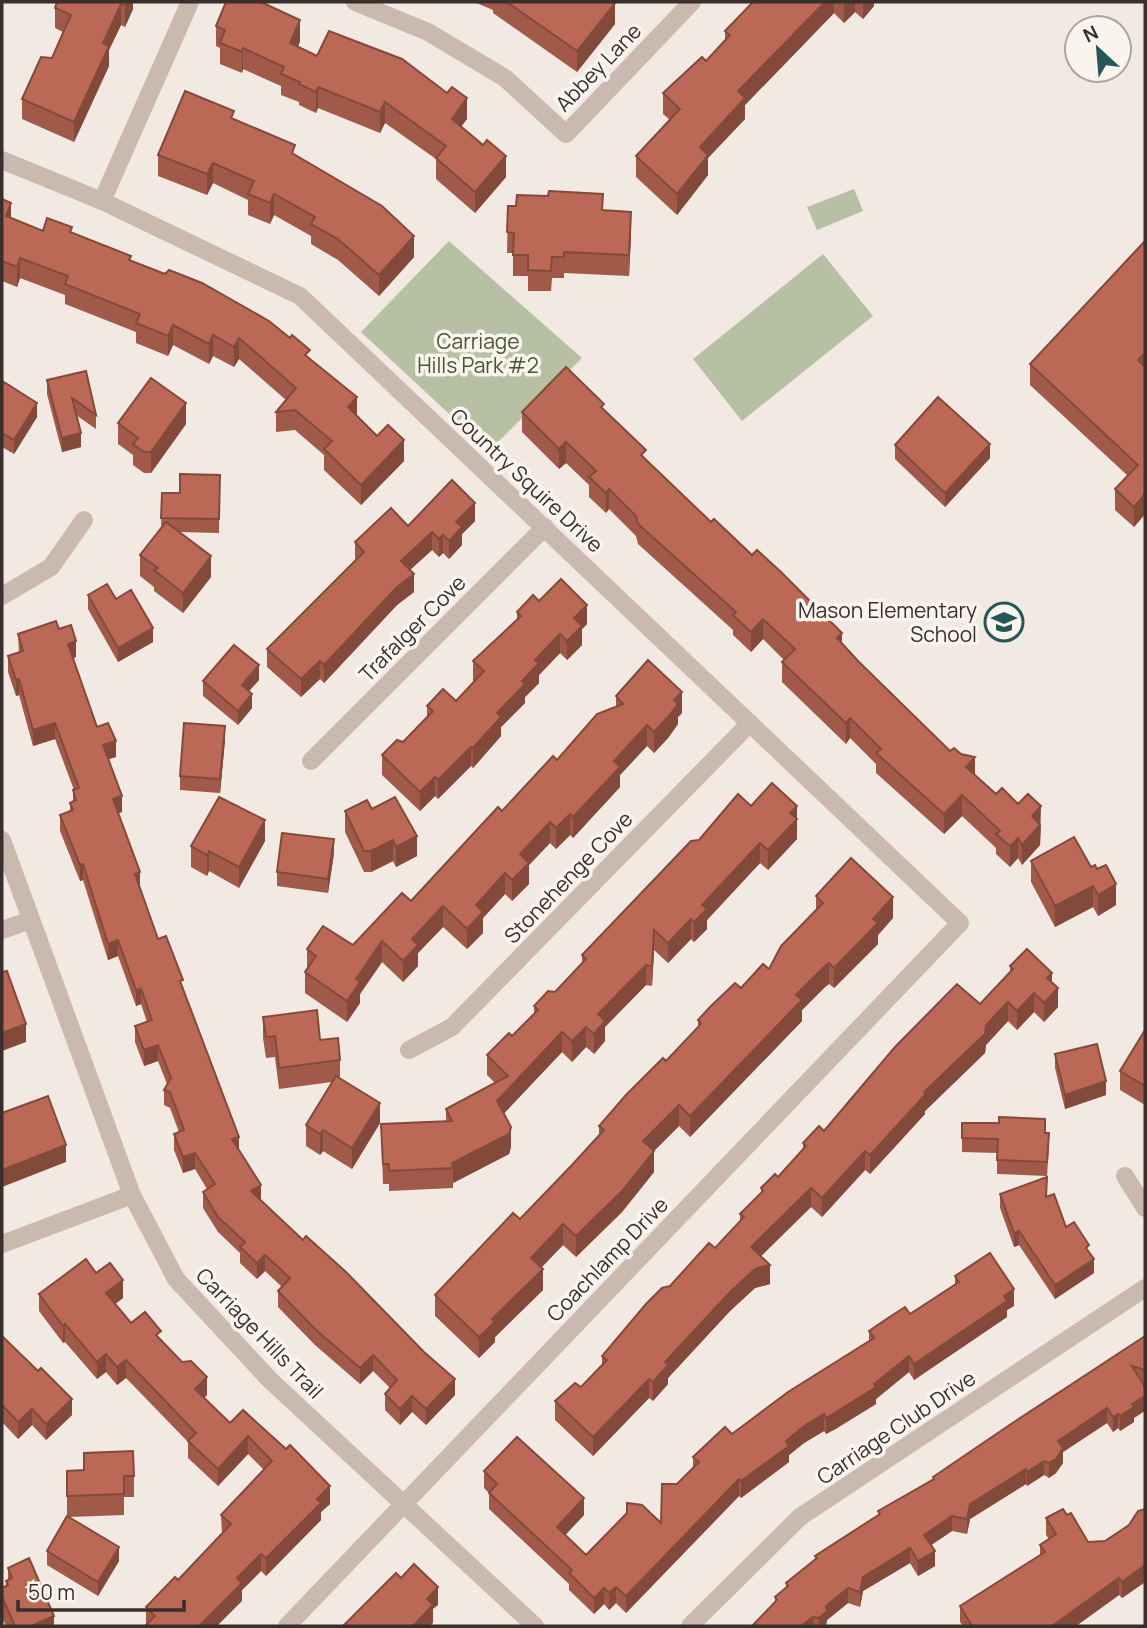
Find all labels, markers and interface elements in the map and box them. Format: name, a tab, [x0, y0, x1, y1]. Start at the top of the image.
north arrow	[1063, 14, 1133, 84]
street label: Abbey Lane	[549, 17, 647, 117]
text: N	[1079, 19, 1102, 48]
park label: Carriage Hills Park #2	[417, 327, 539, 379]
street label: Country Squire Drive	[445, 402, 609, 558]
street label: Trafalger Cove	[353, 569, 471, 687]
place label: Mason Elementary School	[798, 596, 977, 648]
school or university icon: Mason Elementary School	[983, 601, 1025, 643]
street label: Stonehenge Cove	[498, 805, 638, 949]
street label: Coachlamp Drive	[540, 1191, 674, 1327]
street label: Carriage Hills Trail	[190, 1262, 330, 1404]
street label: Carriage Club Drive	[811, 1364, 981, 1490]
scale bar	[18, 1568, 184, 1612]
text: 50 m	[28, 1578, 75, 1606]

